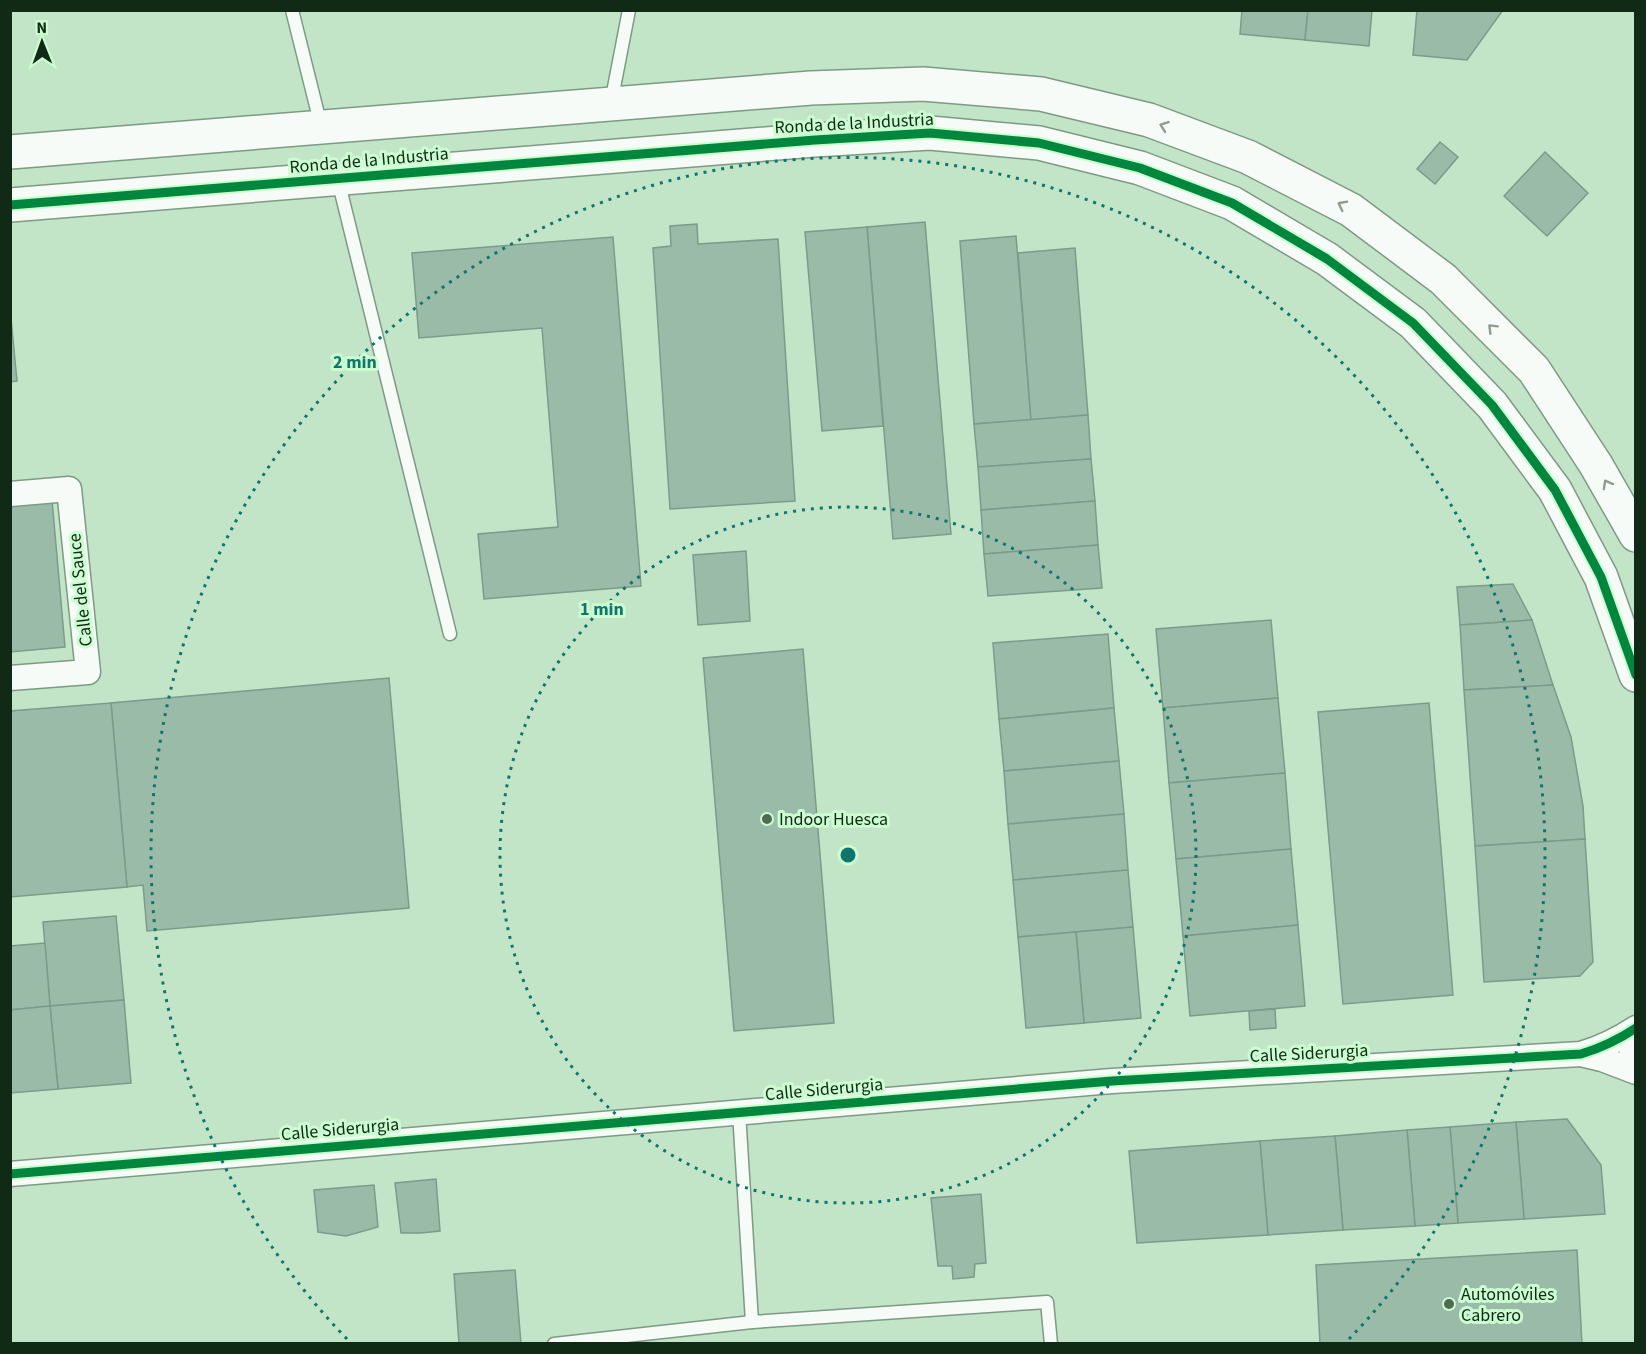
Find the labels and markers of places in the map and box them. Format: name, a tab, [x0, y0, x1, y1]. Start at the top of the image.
place label: Indoor Huesca	[779, 807, 888, 832]
marker: Indoor Huesca	[760, 812, 774, 826]
centre of rings	[838, 845, 858, 865]
place label: Automóviles Cabrero	[1461, 1282, 1555, 1328]
marker: Automóviles Cabrero	[1442, 1297, 1456, 1311]

